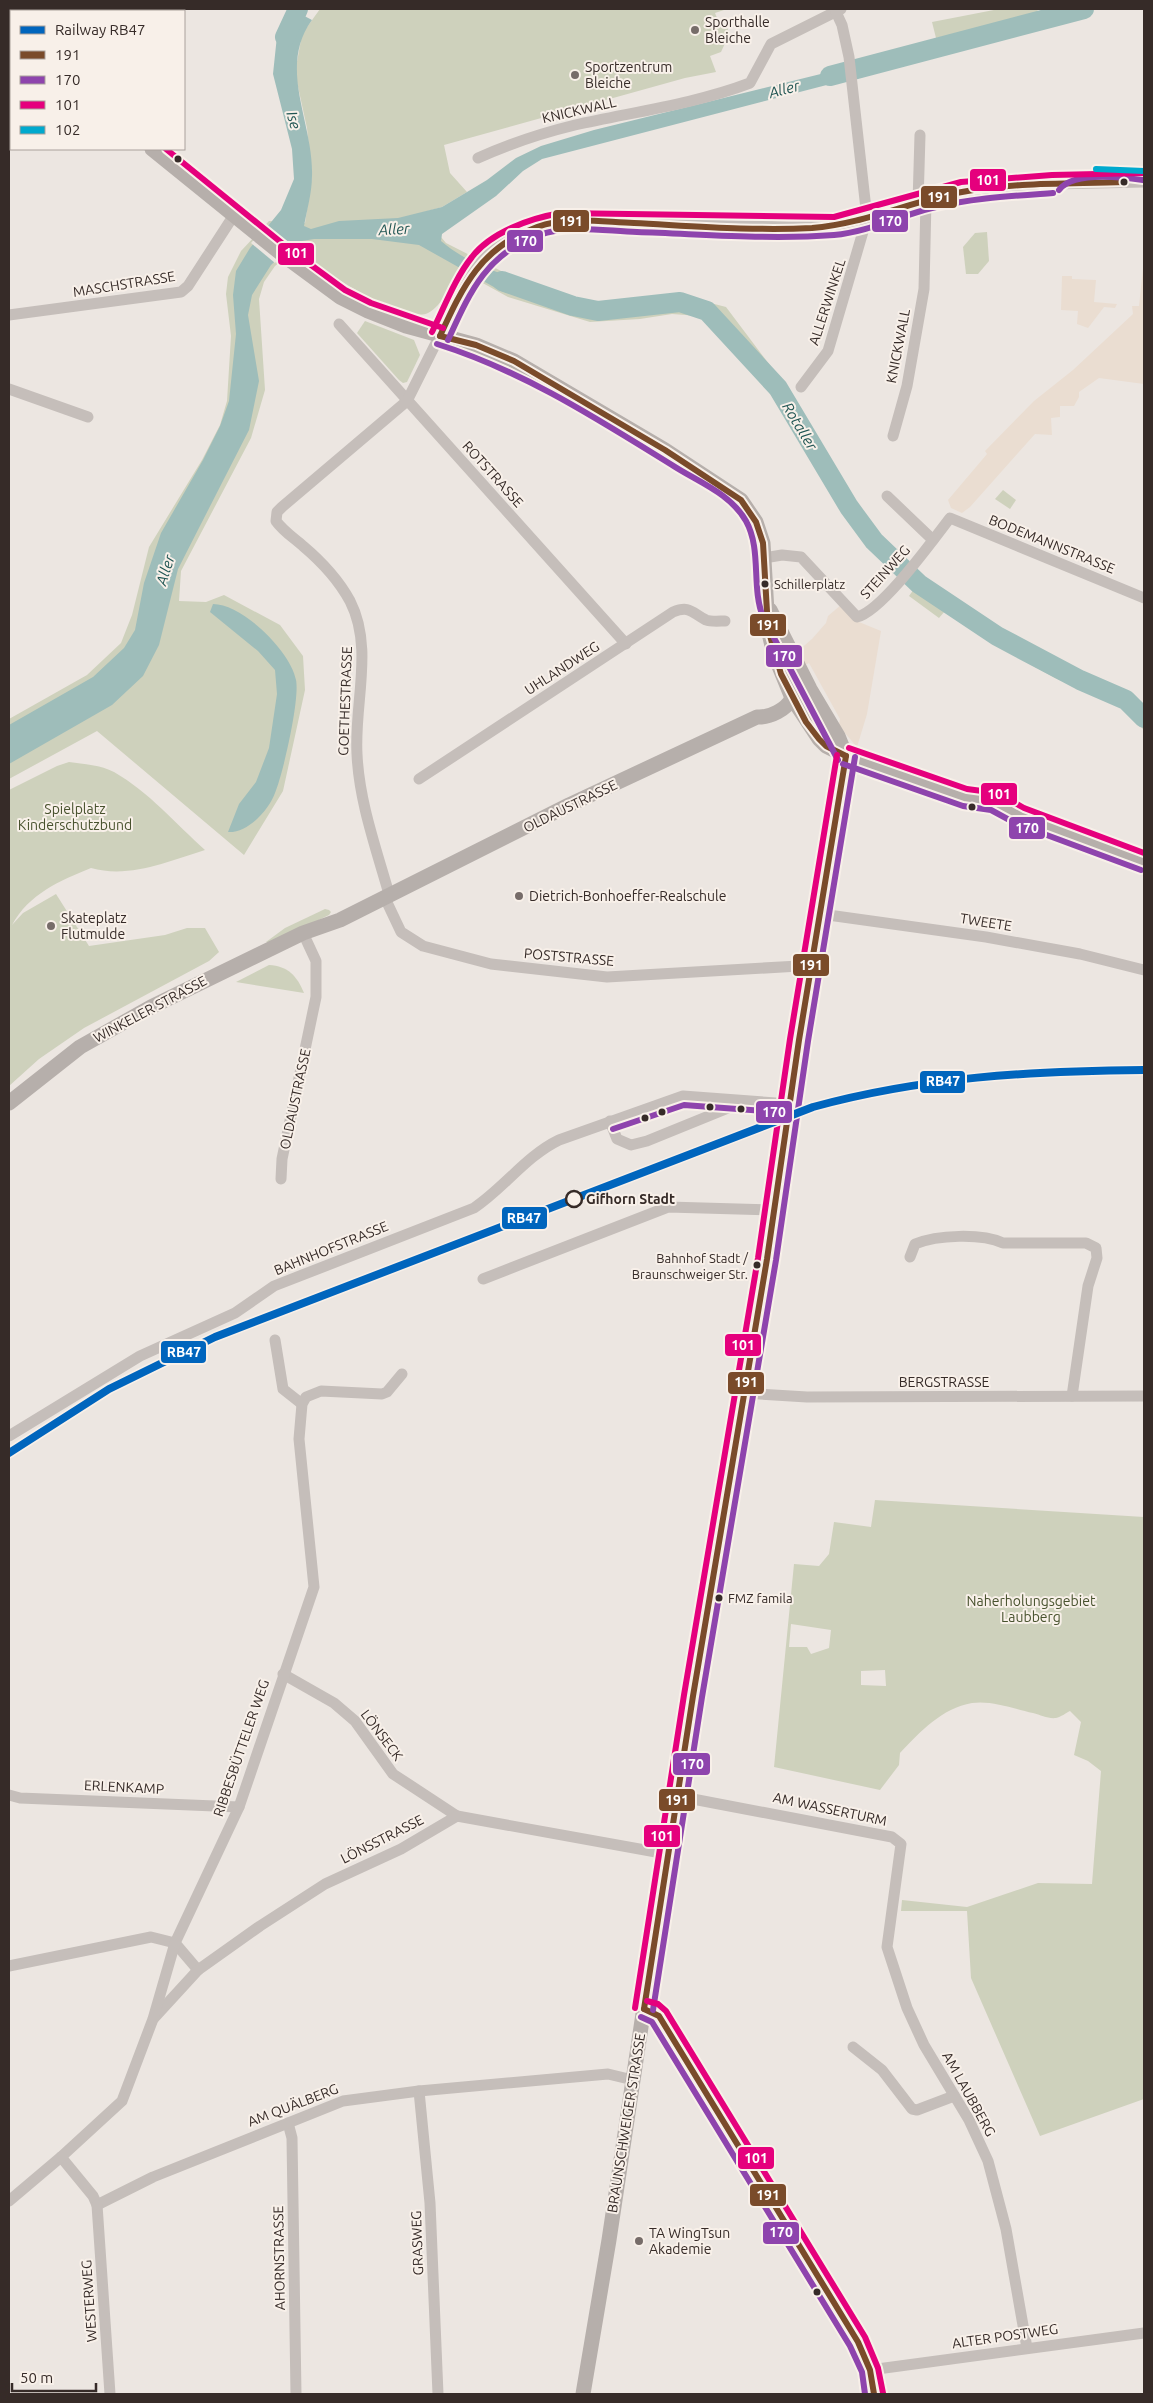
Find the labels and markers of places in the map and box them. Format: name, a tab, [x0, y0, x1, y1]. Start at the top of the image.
place label: Sporthalle Bleiche	[705, 14, 770, 46]
marker: Sporthalle Bleiche	[689, 24, 701, 36]
place label: Sportzentrum Bleiche	[585, 59, 672, 91]
marker: Sportzentrum Bleiche	[569, 69, 581, 81]
unlabelled marker	[173, 154, 183, 164]
unlabelled marker	[1119, 177, 1129, 187]
place label: Schillerplatz	[774, 577, 845, 591]
marker: Schillerplatz	[760, 579, 770, 589]
unlabelled marker	[967, 802, 977, 812]
place label: Dietrich-Bonhoeffer-Realschule	[529, 888, 726, 904]
marker: Dietrich-Bonhoeffer-Realschule	[513, 890, 525, 902]
place label: Skateplatz Flutmulde	[61, 910, 127, 942]
marker: Skateplatz Flutmulde	[45, 920, 57, 932]
unlabelled marker	[705, 1102, 715, 1112]
unlabelled marker	[736, 1104, 746, 1114]
unlabelled marker	[657, 1107, 667, 1117]
unlabelled marker	[640, 1113, 650, 1123]
marker: Gifhorn Stadt	[565, 1190, 583, 1208]
place label: Gifhorn Stadt	[586, 1191, 675, 1207]
place label: Bahnhof Stadt / Braunschweiger Str.	[632, 1251, 749, 1281]
marker: Bahnhof Stadt / Braunschweiger Str.	[752, 1260, 762, 1270]
place label: FMZ famila	[728, 1591, 793, 1605]
marker: FMZ famila	[714, 1593, 724, 1603]
place label: TA WingTsun Akademie	[649, 2225, 730, 2257]
marker: TA WingTsun Akademie	[633, 2235, 645, 2247]
unlabelled marker	[812, 2287, 822, 2297]

